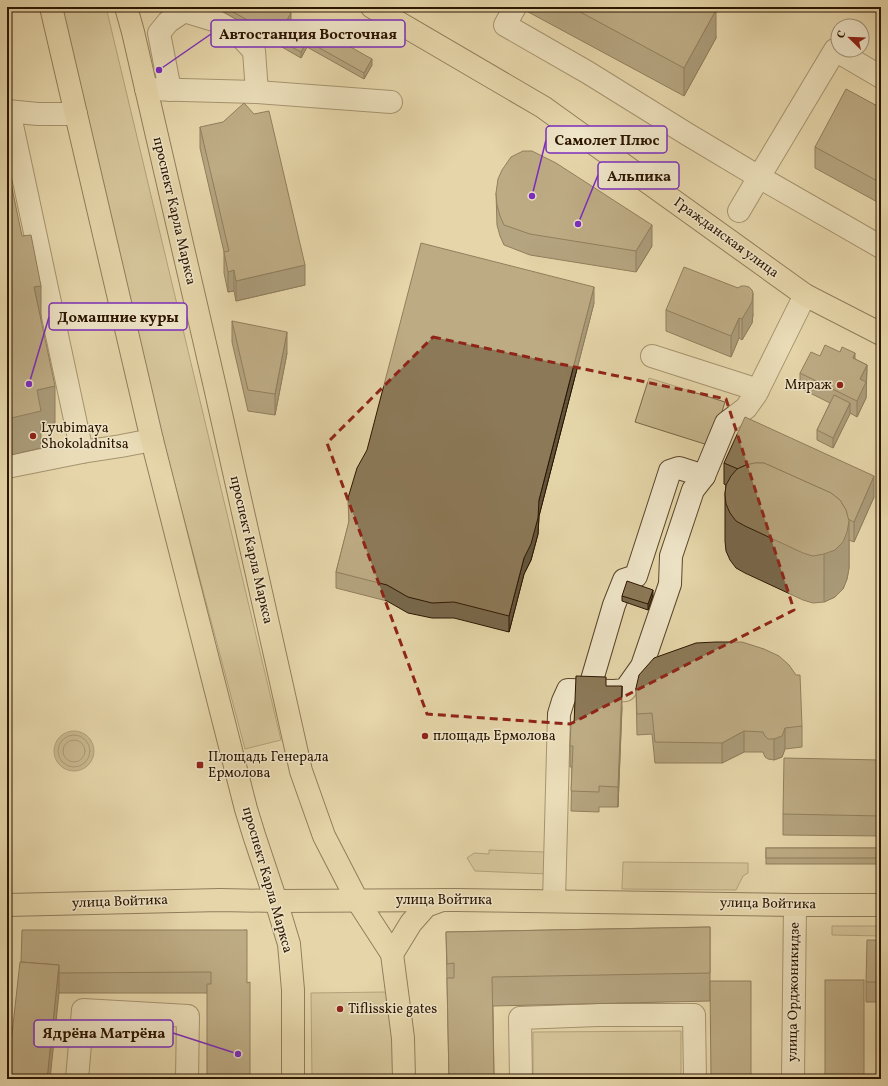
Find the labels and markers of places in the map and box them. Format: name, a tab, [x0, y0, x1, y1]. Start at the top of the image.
callout: Автостанция Восточная	[211, 20, 405, 47]
callout: Самолет Плюс	[546, 126, 667, 153]
callout: Альпика	[598, 162, 679, 189]
callout: Домашние куры	[49, 303, 187, 330]
place label: Мираж	[784, 376, 832, 395]
marker: Мираж	[835, 380, 845, 390]
place label: Lyubimaya Shokoladnitsa	[41, 419, 129, 454]
marker: Lyubimaya Shokoladnitsa	[28, 431, 38, 441]
place label: площадь Ермолова	[433, 727, 556, 746]
marker: площадь Ермолова	[420, 731, 430, 741]
place label: Площадь Генерала Ермолова	[208, 748, 329, 783]
marker: Площадь Генерала Ермолова	[195, 760, 205, 770]
place label: Tiflisskie gates	[348, 1000, 437, 1019]
marker: Tiflisskie gates	[335, 1004, 345, 1014]
callout: Ядрёна Матрёна	[34, 1020, 173, 1047]

